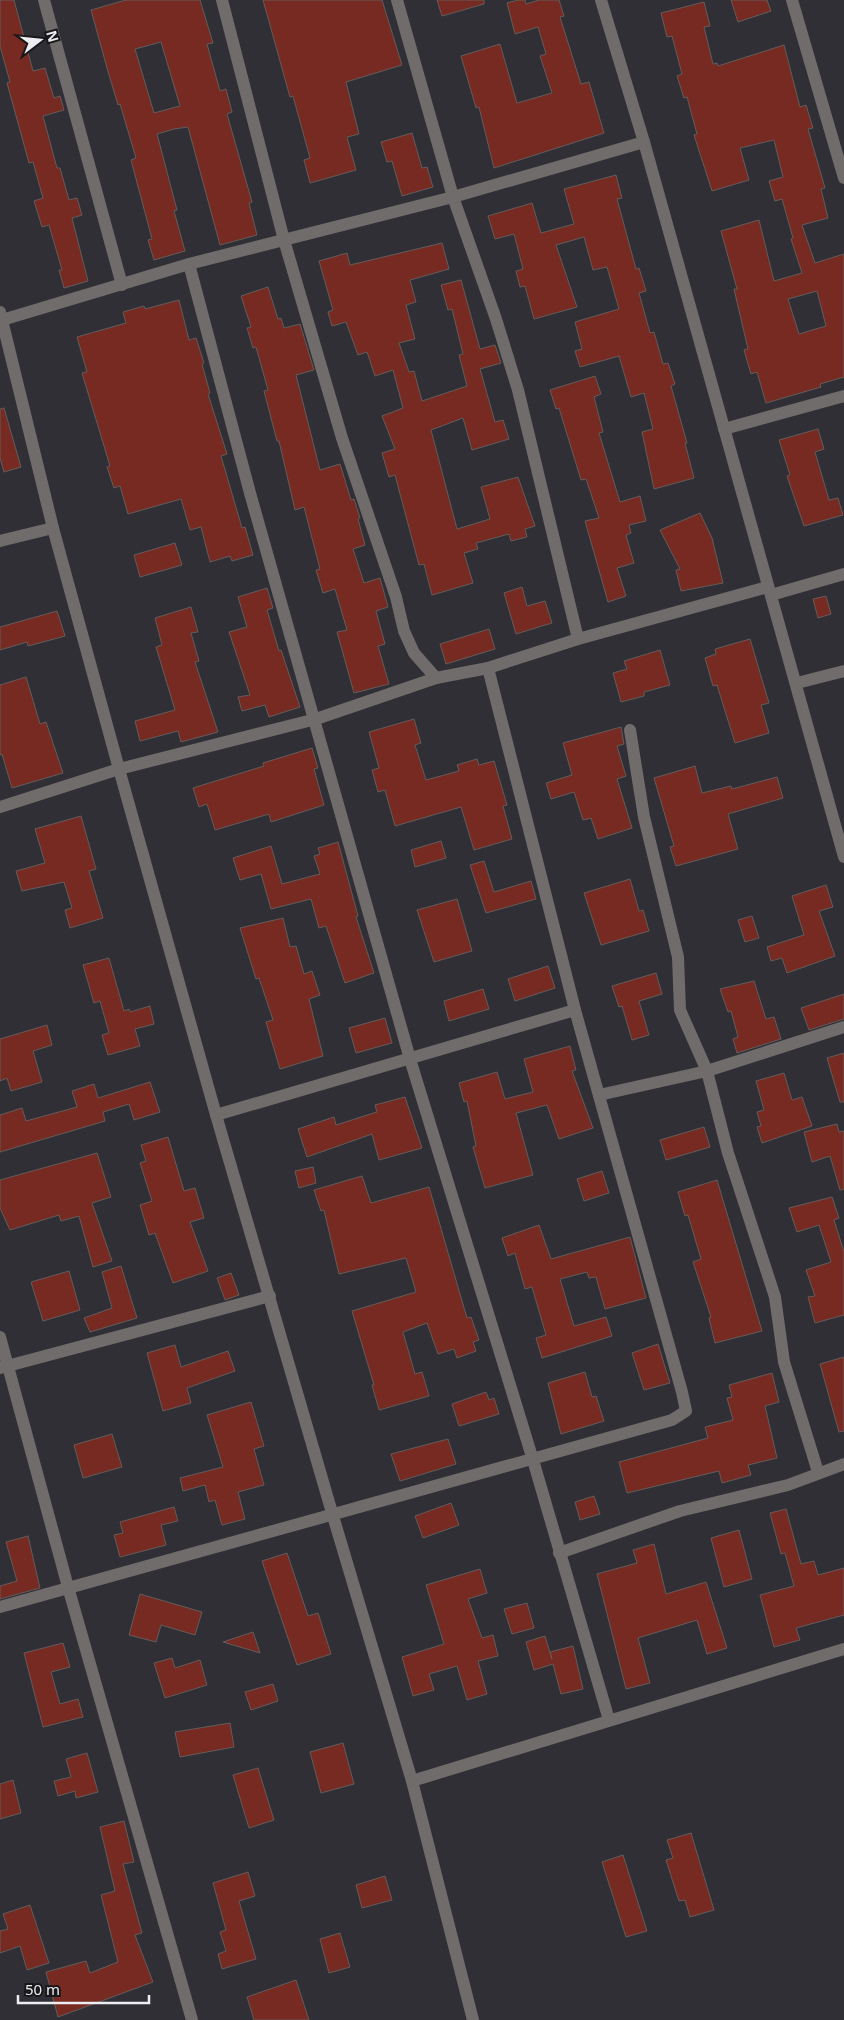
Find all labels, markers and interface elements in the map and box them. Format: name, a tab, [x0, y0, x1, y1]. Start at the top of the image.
north arrow	[15, 15, 65, 65]
text: N	[42, 28, 64, 44]
scale bar	[18, 1972, 149, 2004]
text: 50 m	[25, 1979, 60, 1999]

